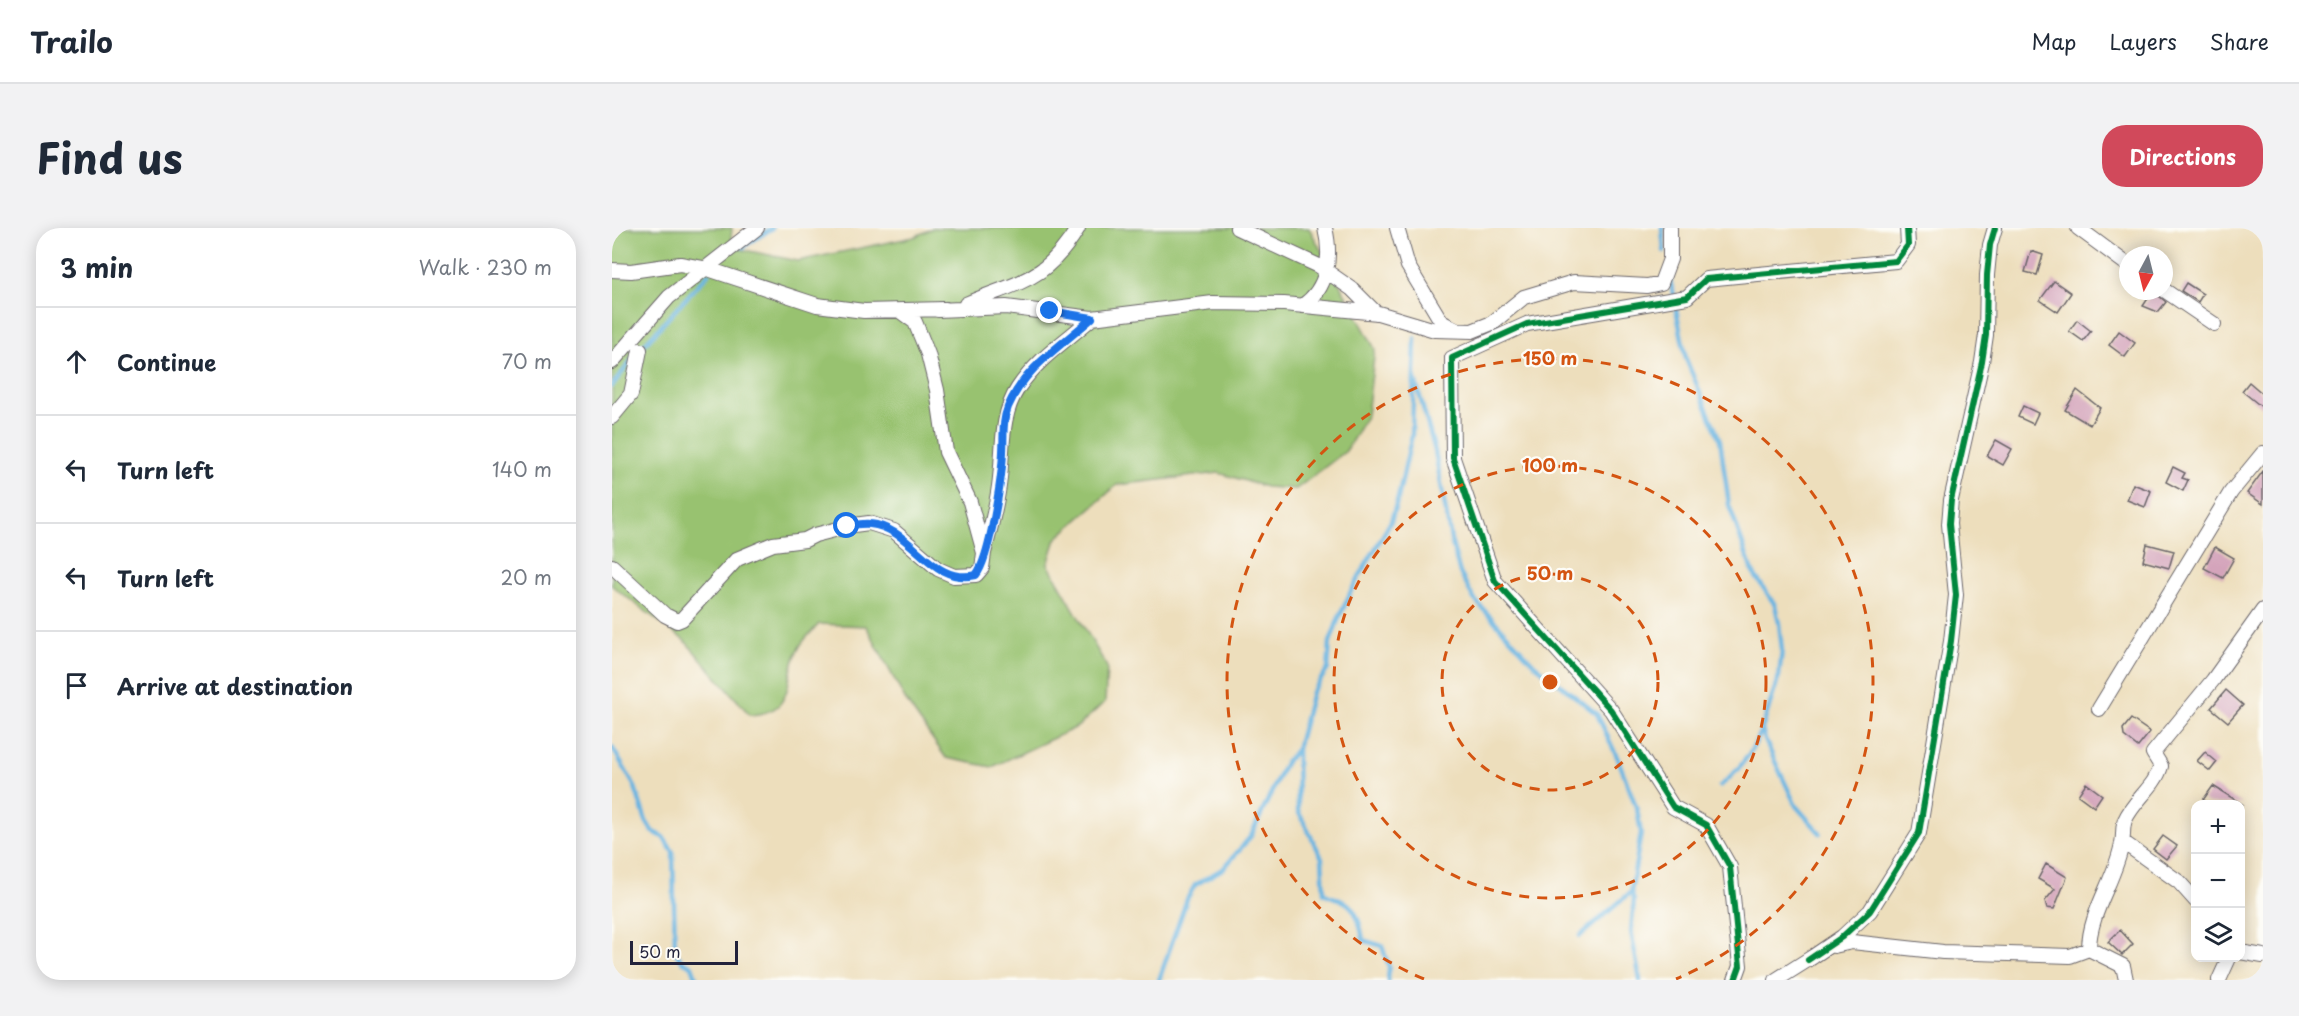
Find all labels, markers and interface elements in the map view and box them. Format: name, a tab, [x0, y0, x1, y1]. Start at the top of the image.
text: Trailo	[30, 20, 113, 63]
text: Map	[2032, 25, 2076, 57]
text: Layers	[2109, 25, 2177, 57]
text: Share	[2210, 25, 2269, 57]
text: Find us	[36, 125, 183, 188]
button: Directions	[2102, 125, 2263, 187]
north arrow	[2119, 246, 2173, 300]
text: 3 min	[60, 248, 133, 287]
text: Walk · 230 m	[419, 252, 552, 282]
route end	[1036, 297, 1062, 323]
text: 150 m	[1523, 344, 1577, 371]
icon: ahead	[60, 345, 93, 378]
text: Continue	[117, 345, 216, 378]
text: 70 m	[502, 346, 552, 376]
text: 100 m	[1522, 451, 1578, 478]
icon: left	[60, 453, 93, 486]
text: Turn left	[117, 453, 214, 486]
text: 140 m	[492, 454, 552, 484]
route start	[833, 512, 859, 538]
text: 50 m	[1527, 559, 1573, 586]
icon: left	[60, 561, 93, 594]
text: Turn left	[117, 561, 214, 594]
text: 20 m	[500, 562, 552, 592]
icon: arrive	[60, 669, 93, 702]
text: Arrive at destination	[117, 669, 353, 702]
centre of rings	[1540, 672, 1560, 692]
map controls	[2191, 800, 2245, 962]
button: +	[2191, 800, 2245, 854]
button: −	[2191, 854, 2245, 908]
button: layers	[2191, 908, 2245, 962]
scale bar	[630, 938, 738, 966]
text: 50 m	[639, 939, 680, 963]

